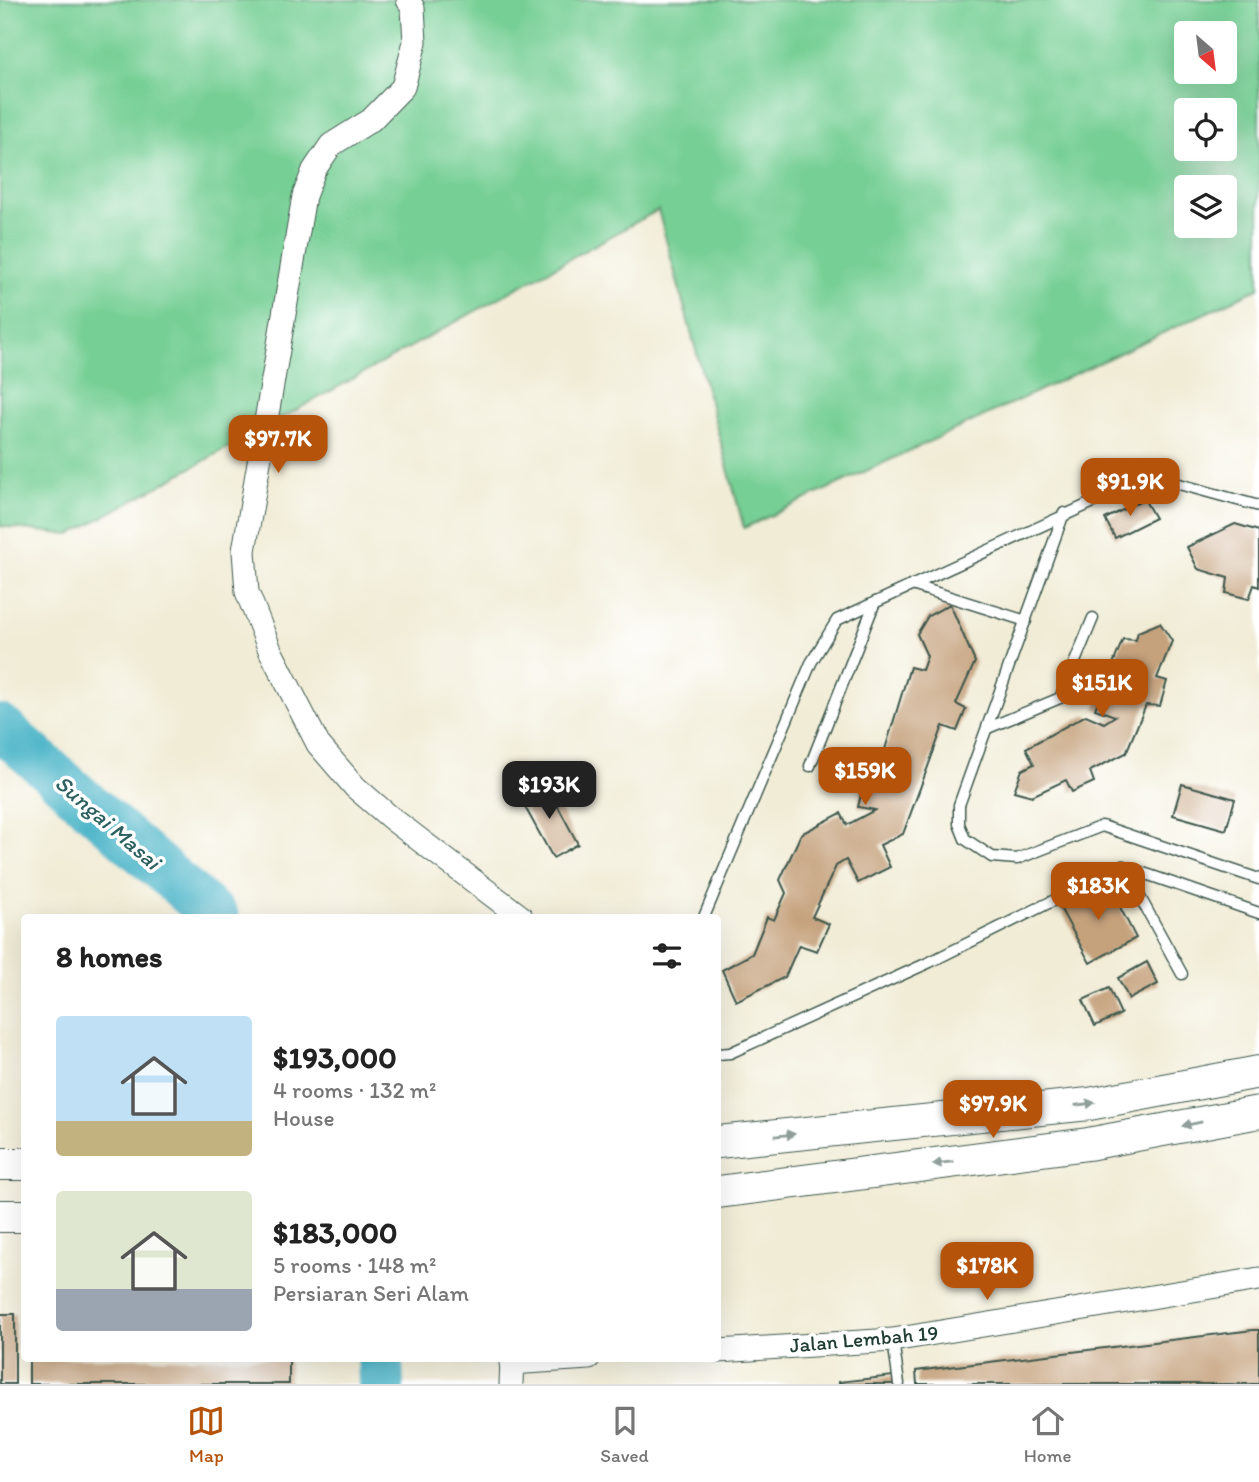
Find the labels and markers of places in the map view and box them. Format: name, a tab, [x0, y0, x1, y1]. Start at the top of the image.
pin: $97.7K	[221, 416, 335, 475]
pin: $91.9K	[1073, 458, 1187, 518]
pin: $151K	[1053, 660, 1151, 719]
pin: $159K	[816, 748, 914, 807]
pin: $193K	[500, 762, 598, 821]
pin: $183K	[1049, 862, 1147, 922]
pin: $97.9K	[936, 1080, 1050, 1140]
pin: $178K	[938, 1242, 1036, 1302]

